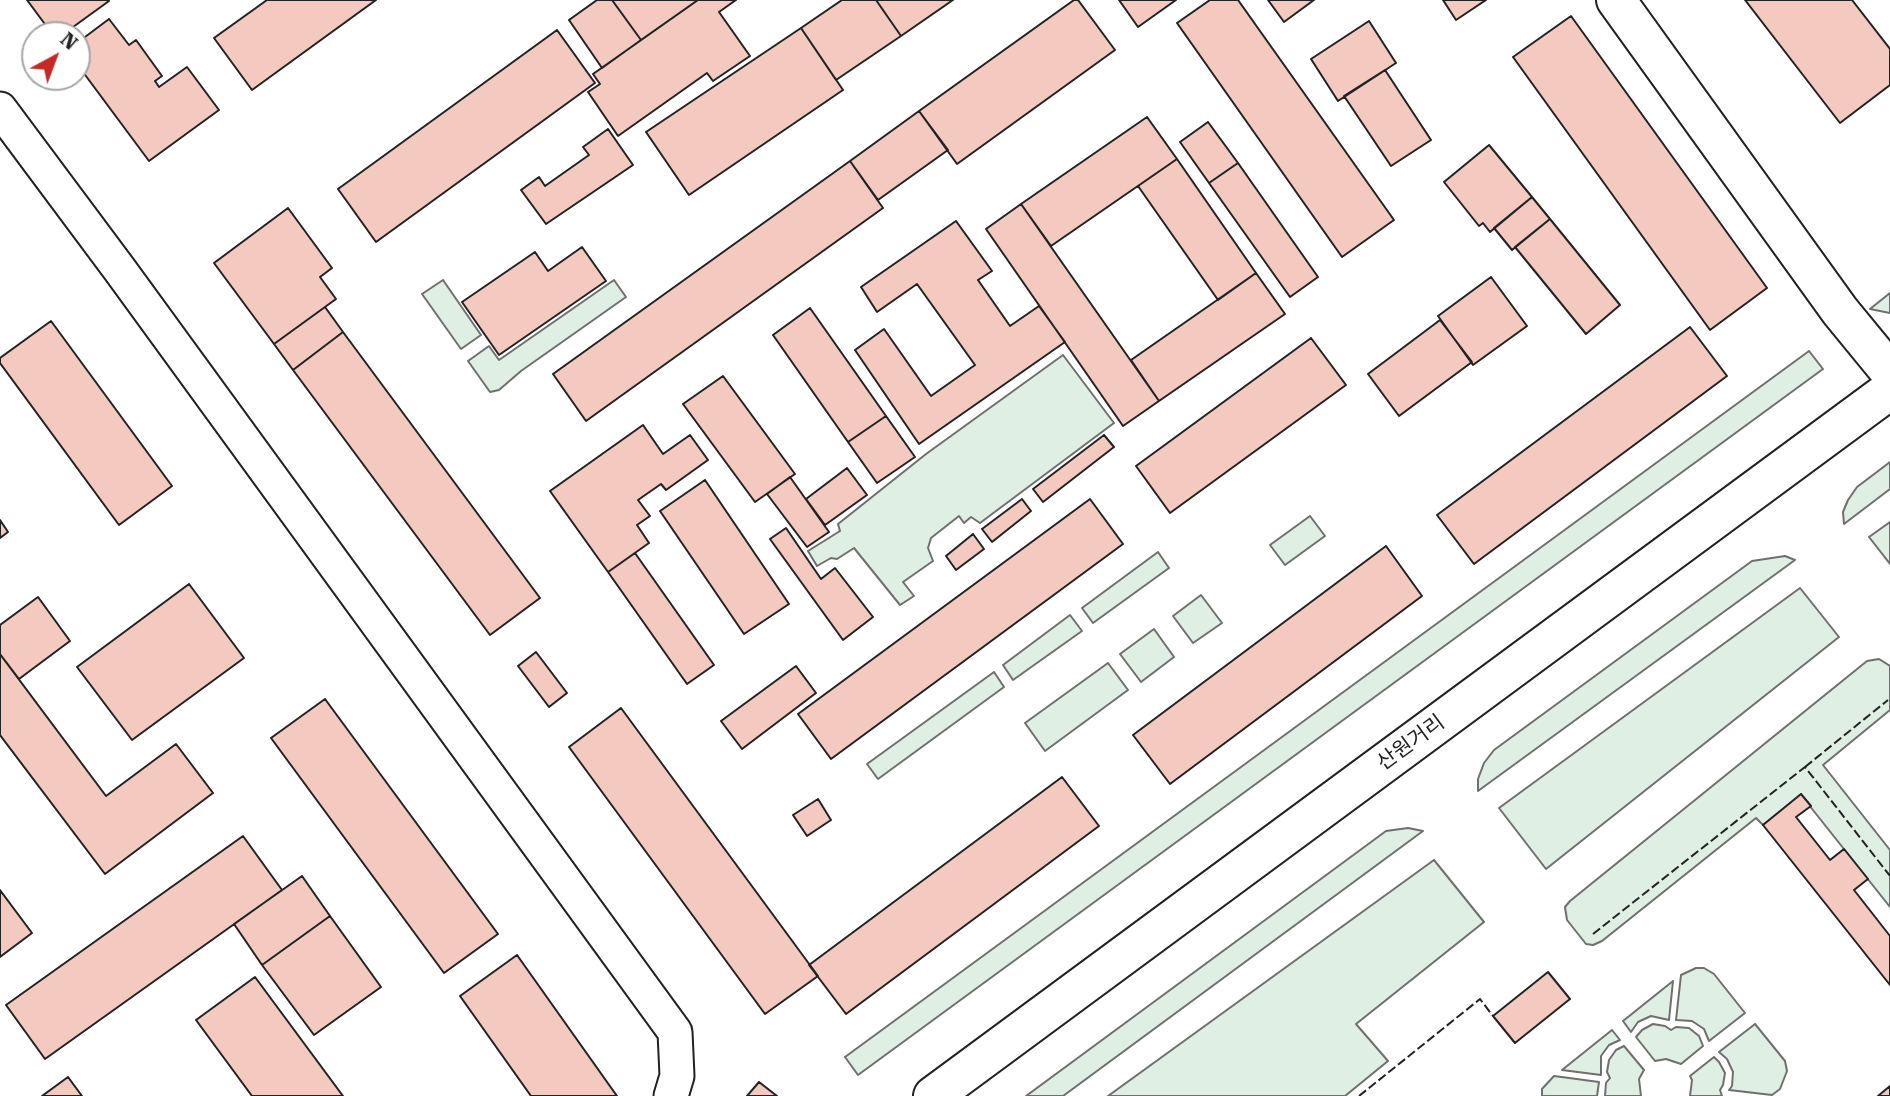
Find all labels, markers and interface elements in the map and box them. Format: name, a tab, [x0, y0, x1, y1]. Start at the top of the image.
north arrow	[21, 21, 91, 91]
text: N	[56, 28, 82, 55]
street label: 산원거리	[1372, 710, 1450, 776]

